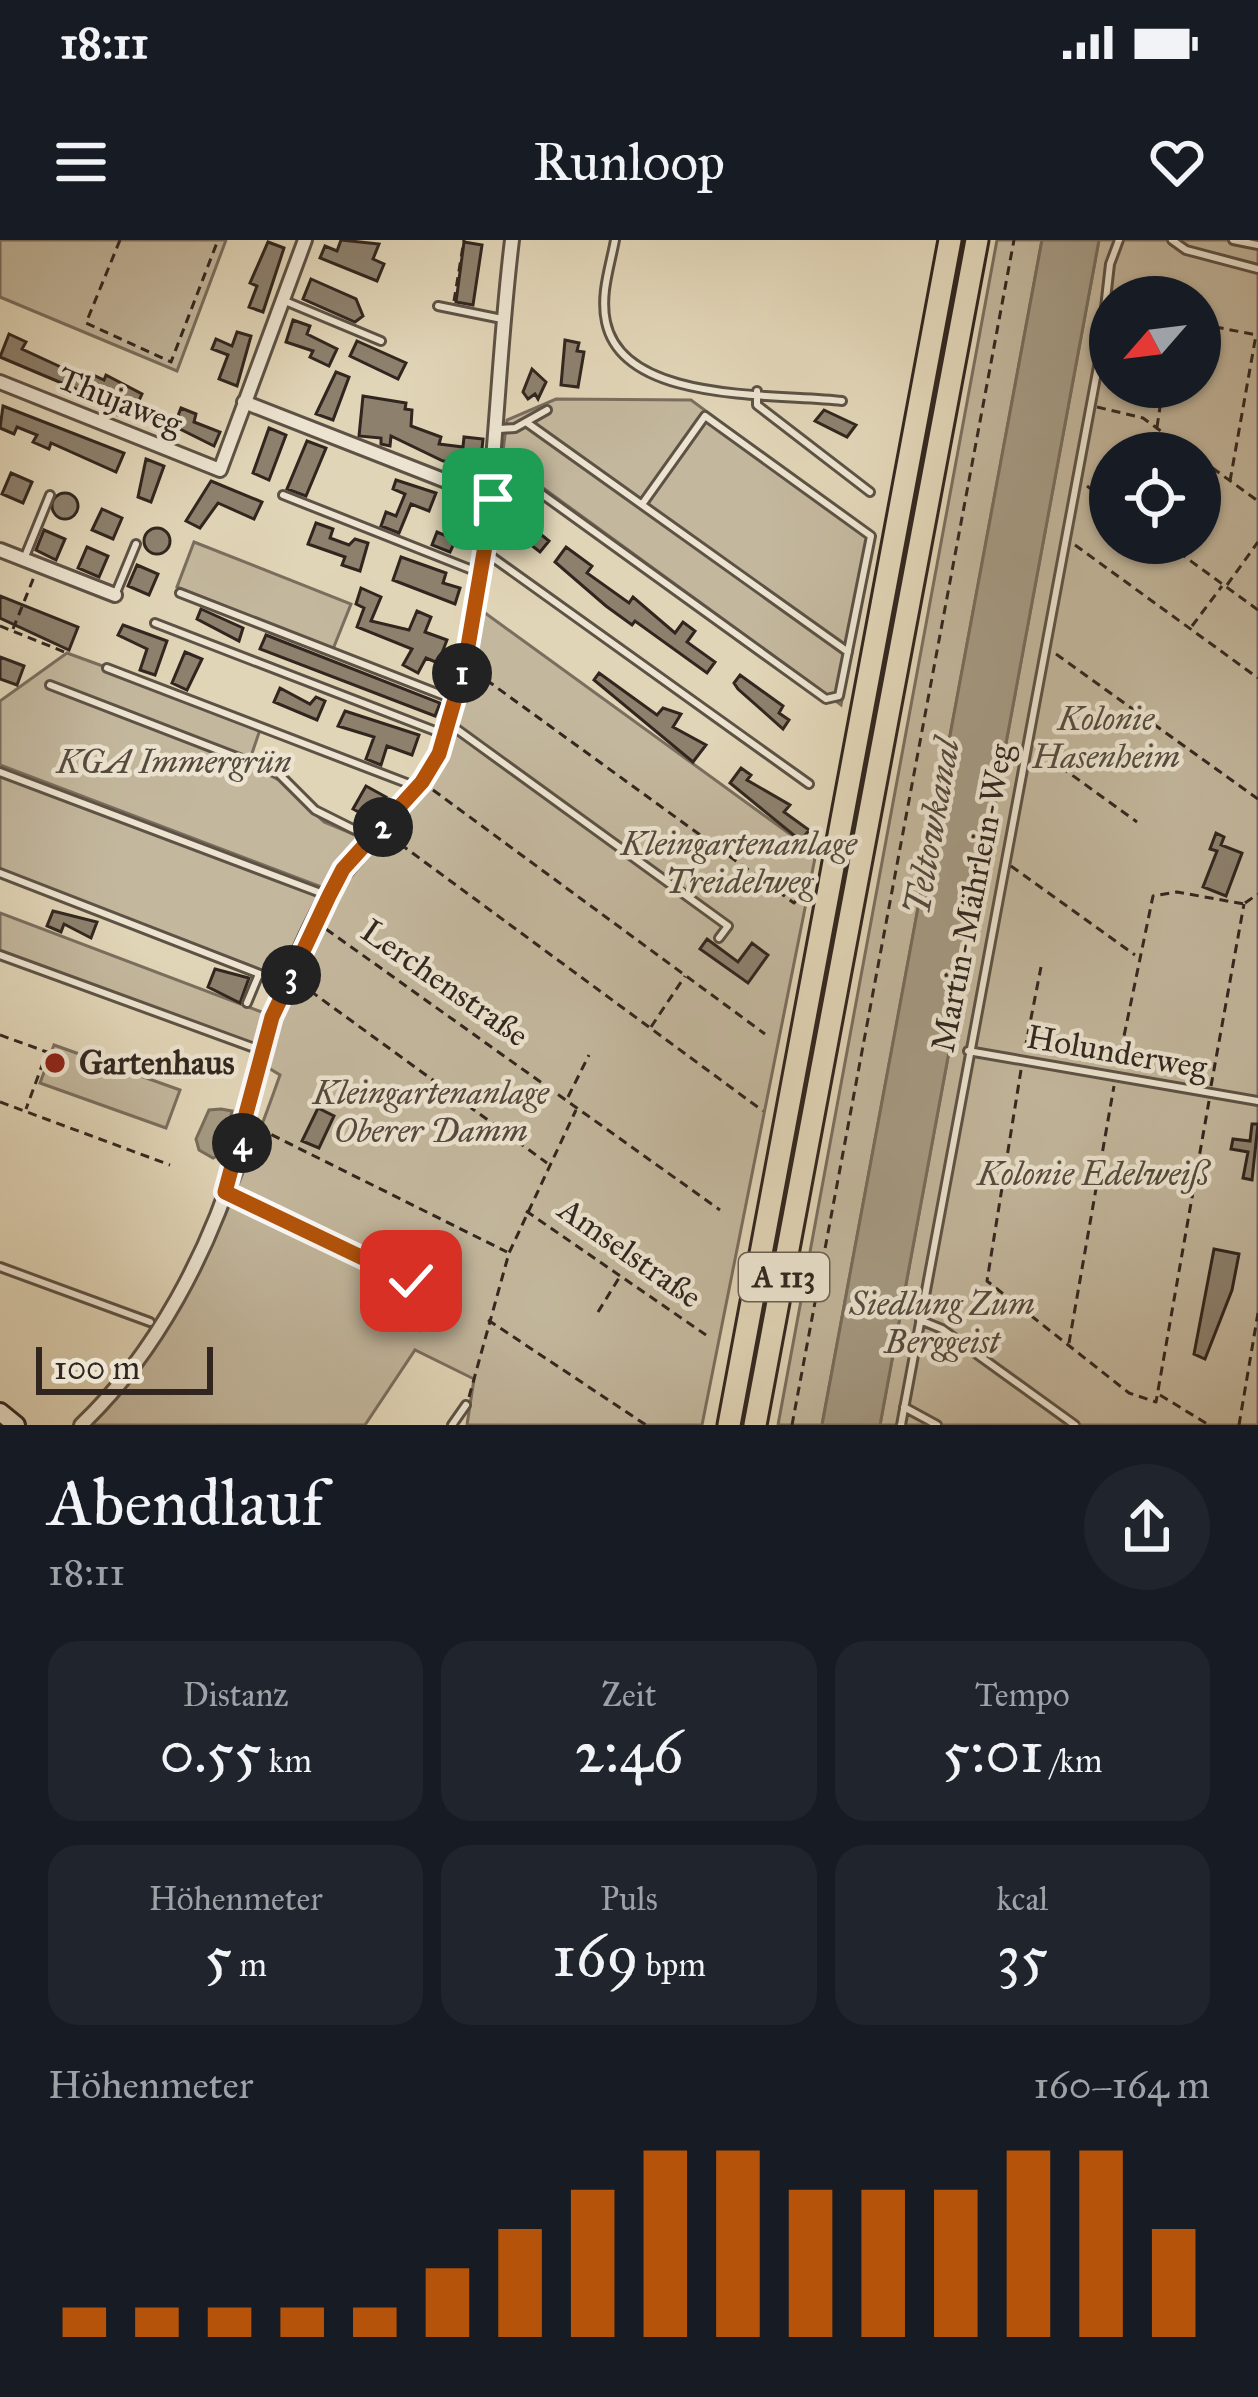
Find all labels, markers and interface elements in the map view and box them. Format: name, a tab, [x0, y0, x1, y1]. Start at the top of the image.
text: 18:11	[60, 15, 149, 70]
icon: menu	[48, 129, 114, 195]
text: Runloop	[533, 129, 725, 195]
icon: heart	[1144, 129, 1210, 195]
north arrow	[1089, 276, 1221, 408]
map controls	[1089, 276, 1221, 564]
street label: Thujaweg	[52, 358, 189, 444]
button: locate	[1089, 432, 1221, 564]
pin	[442, 448, 544, 550]
icon: arrive	[460, 466, 526, 532]
pin: 1	[432, 643, 492, 703]
text: 1	[455, 653, 469, 693]
park label: Kolonie Hasenheim	[1031, 699, 1180, 777]
water label: Teltowkanal	[895, 732, 970, 919]
street label: Martin-Mährlein-Weg	[922, 740, 1022, 1056]
park label: KGA Immergrün	[55, 742, 291, 782]
pin: 2	[353, 797, 413, 857]
text: 2	[375, 807, 391, 847]
park label: Kleingartenanlage Treidelweg	[619, 824, 858, 902]
street label: Lerchenstraße	[354, 911, 536, 1055]
pin: 3	[261, 945, 321, 1005]
text: 3	[284, 955, 298, 995]
street label: Holunderweg	[1024, 1016, 1211, 1088]
place label: Gartenhaus	[79, 1043, 235, 1083]
marker: Gartenhaus	[42, 1050, 68, 1076]
park label: Kleingartenanlage Oberer Damm	[311, 1073, 550, 1151]
pin: 4	[212, 1113, 272, 1173]
text: 4	[233, 1123, 251, 1163]
park label: Kolonie Edelweiß	[976, 1154, 1211, 1194]
street label: Amselstraße	[549, 1188, 709, 1317]
pin	[360, 1230, 462, 1332]
icon: check	[378, 1248, 444, 1314]
road number: A 113	[739, 1253, 829, 1301]
park label: Siedlung Zum Berggeist	[848, 1284, 1035, 1362]
scale bar	[36, 1341, 213, 1394]
text: 100 m	[54, 1348, 140, 1388]
text: Abendlauf	[48, 1462, 324, 1543]
button: share	[1084, 1464, 1210, 1590]
text: 18:11	[48, 1548, 125, 1596]
text: Distanz	[183, 1675, 289, 1715]
text: Zeit	[602, 1675, 656, 1715]
text: Tempo	[975, 1675, 1070, 1715]
text: 0.55	[159, 1715, 262, 1788]
text: 2:46	[575, 1715, 683, 1788]
text: 5:01	[942, 1715, 1043, 1788]
text: km	[262, 1741, 312, 1781]
text: /km	[1043, 1741, 1102, 1781]
text: Höhenmeter	[149, 1879, 323, 1919]
text: Puls	[600, 1879, 658, 1919]
text: kcal	[996, 1879, 1048, 1919]
text: 5	[204, 1919, 232, 1992]
text: 169	[552, 1919, 639, 1992]
text: 35	[996, 1919, 1048, 1992]
text: m	[232, 1945, 267, 1985]
text: bpm	[639, 1945, 706, 1985]
text: Höhenmeter	[48, 2061, 253, 2109]
text: 160–164 m	[1033, 2061, 1210, 2109]

